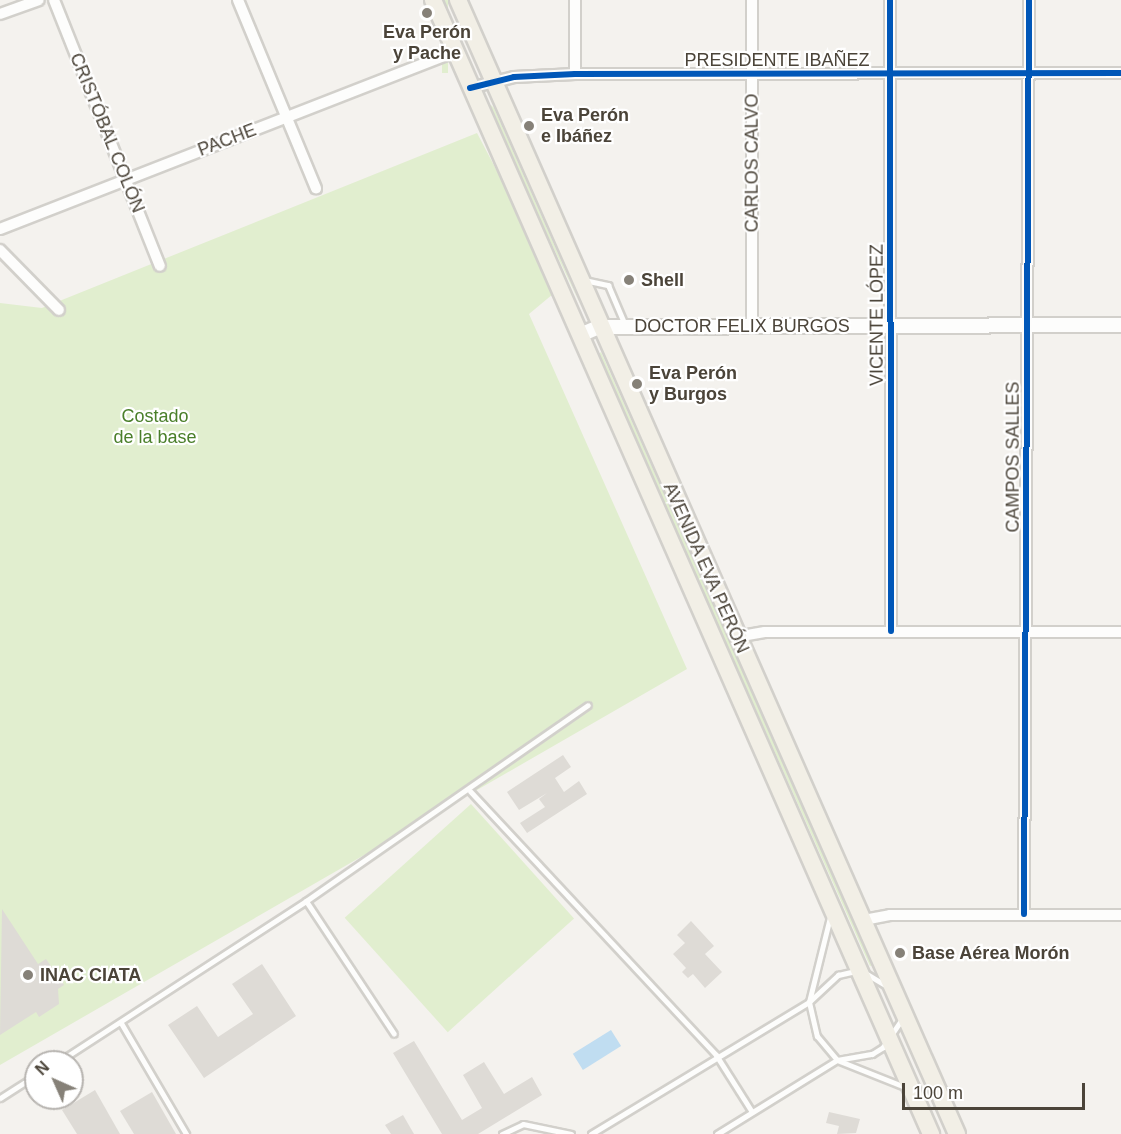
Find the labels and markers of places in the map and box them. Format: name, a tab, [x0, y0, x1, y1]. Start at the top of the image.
marker: Eva Perón y Pache	[420, 6, 434, 20]
place label: Eva Perón y Pache	[383, 22, 471, 64]
place label: Eva Perón e Ibáñez	[541, 105, 629, 148]
marker: Eva Perón e Ibáñez	[522, 119, 536, 133]
place label: Shell	[641, 269, 684, 291]
marker: Shell	[622, 273, 636, 287]
place label: Eva Perón y Burgos	[649, 363, 737, 406]
marker: Eva Perón y Burgos	[630, 377, 644, 391]
place label: Base Aérea Morón	[912, 942, 1070, 964]
marker: Base Aérea Morón	[893, 946, 907, 960]
place label: INAC CIATA	[40, 964, 141, 986]
marker: INAC CIATA	[21, 968, 35, 982]

